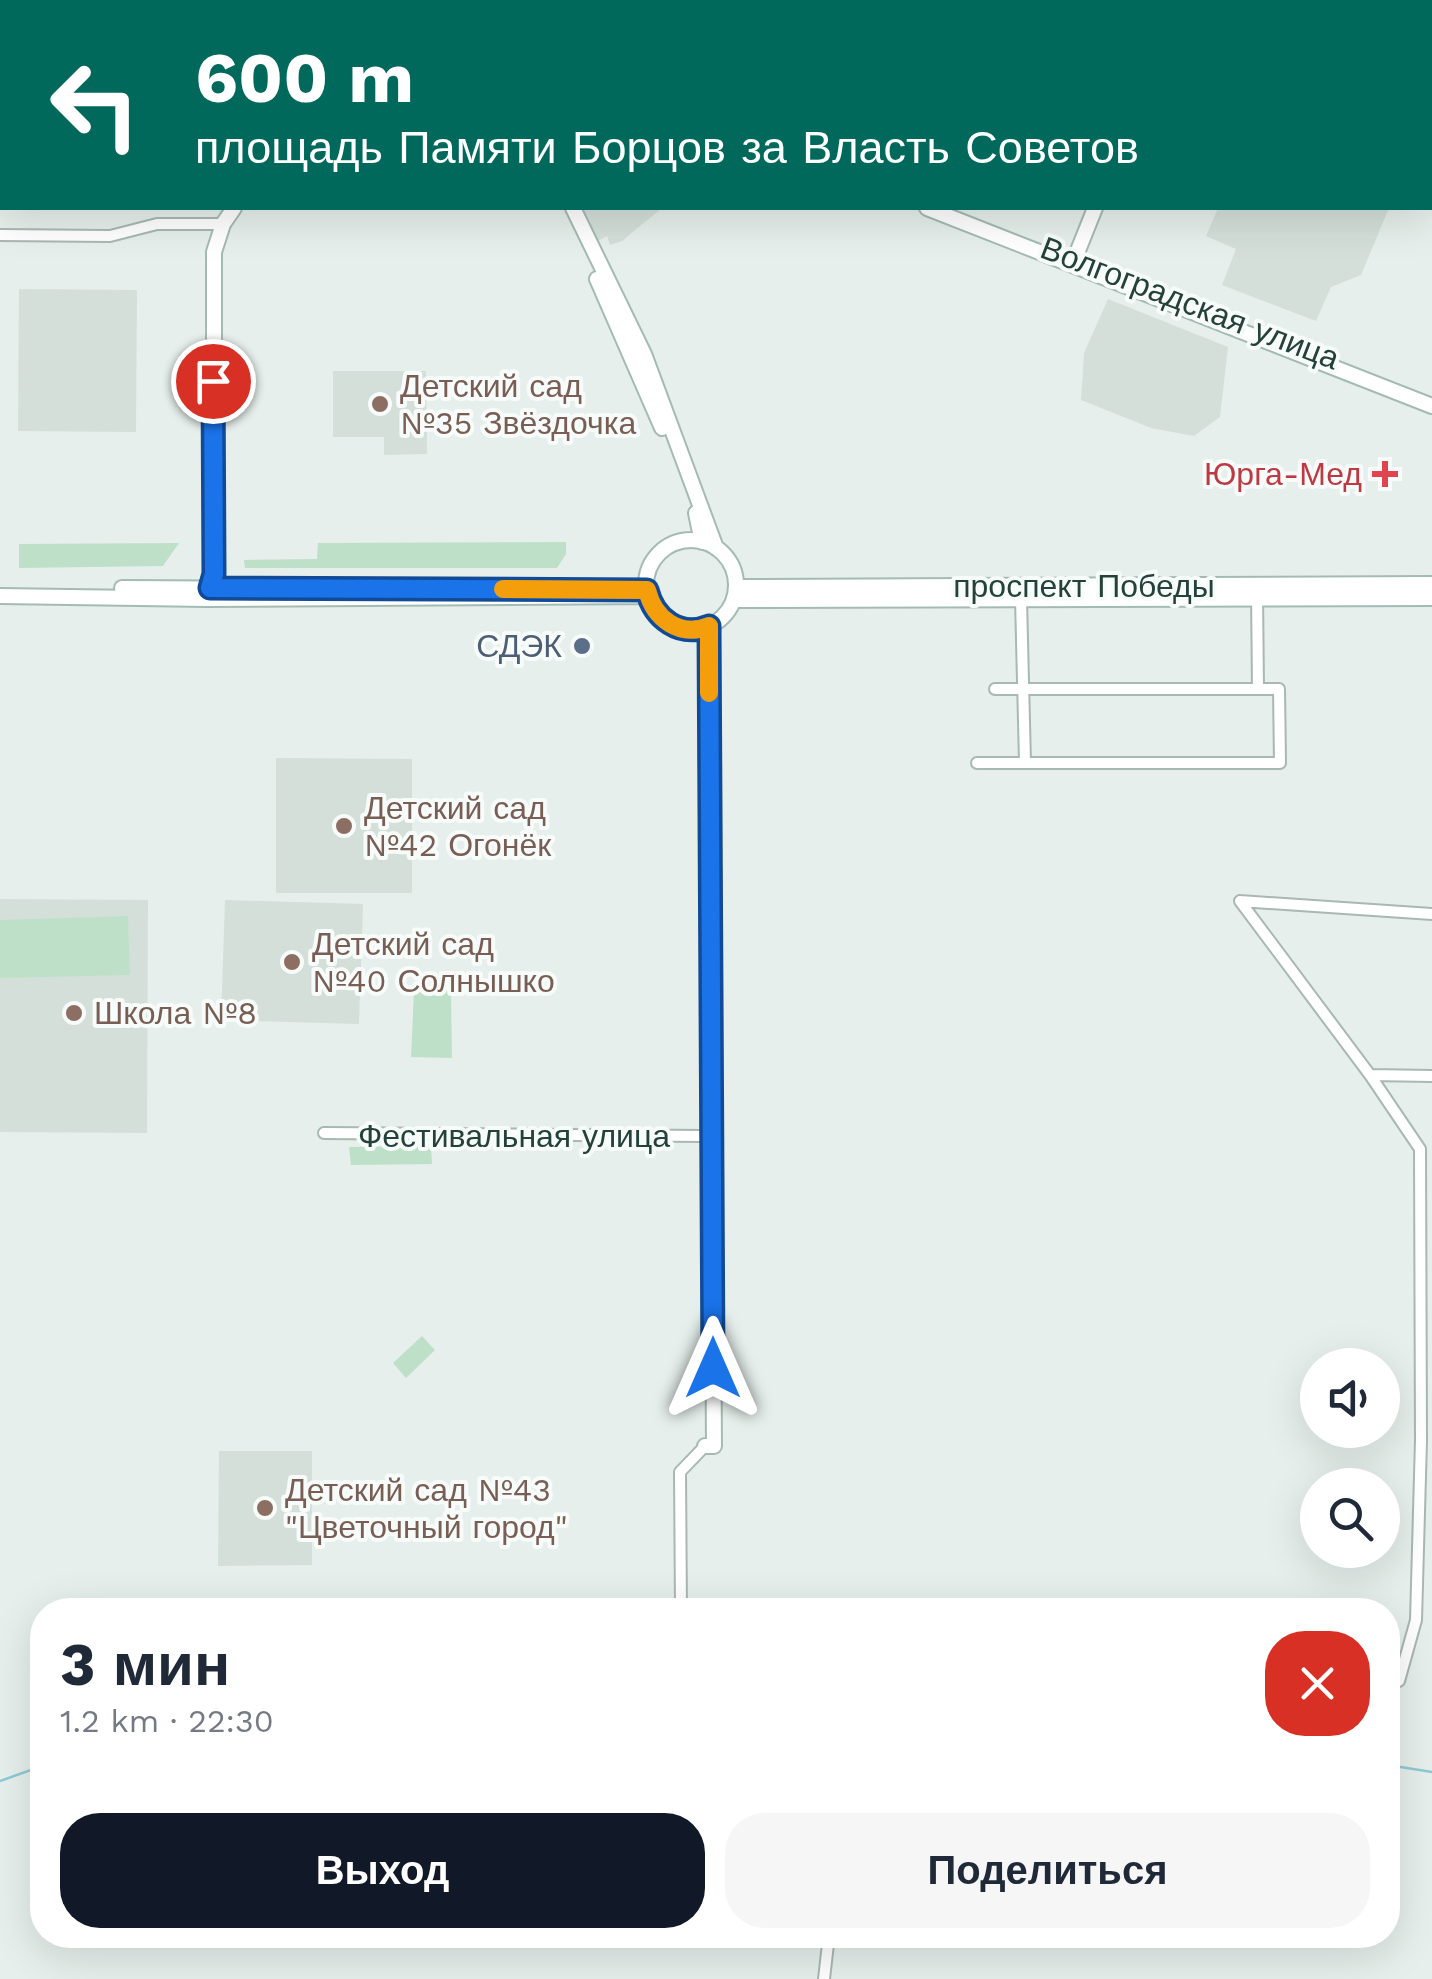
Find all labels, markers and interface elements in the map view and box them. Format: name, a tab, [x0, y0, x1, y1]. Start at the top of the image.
text: 600 m	[195, 37, 414, 119]
icon: left	[30, 40, 160, 170]
text: площадь Памяти Борцов за Власть Советов	[195, 121, 1139, 174]
street label: Волгоградская улица	[1035, 229, 1345, 378]
pin	[171, 339, 256, 424]
icon: arrive	[186, 354, 241, 409]
place label: Детский сад №35 Звёздочка	[400, 367, 636, 442]
marker: Детский сад №35 Звёздочка	[369, 393, 391, 415]
place label: Юрга-Мед	[1204, 455, 1362, 493]
marker: Юрга-Мед	[1372, 461, 1398, 487]
street label: проспект Победы	[953, 567, 1215, 605]
place label: СДЭК	[476, 627, 562, 665]
marker: СДЭК	[571, 635, 593, 657]
place label: Детский сад №42 Огонёк	[364, 789, 552, 864]
marker: Детский сад №42 Огонёк	[333, 815, 355, 837]
place label: Детский сад №40 Солнышко	[312, 925, 555, 1000]
marker: Детский сад №40 Солнышко	[281, 951, 303, 973]
place label: Школа №8	[94, 994, 257, 1032]
marker: Школа №8	[63, 1002, 85, 1024]
street label: Фестивальная улица	[358, 1117, 670, 1155]
position arrow	[661, 1316, 765, 1420]
map controls	[1300, 1348, 1400, 1568]
button: sound	[1300, 1348, 1400, 1448]
button: search	[1300, 1468, 1400, 1568]
place label: Детский сад №43 "Цветочный город"	[285, 1471, 568, 1546]
marker: Детский сад №43 "Цветочный город"	[254, 1497, 276, 1519]
text: 3 мин	[60, 1629, 230, 1700]
button: close	[1265, 1631, 1370, 1736]
text: 1.2 km · 22:30	[60, 1702, 274, 1740]
button: Выход	[60, 1813, 705, 1928]
button: Поделиться	[725, 1813, 1370, 1928]

